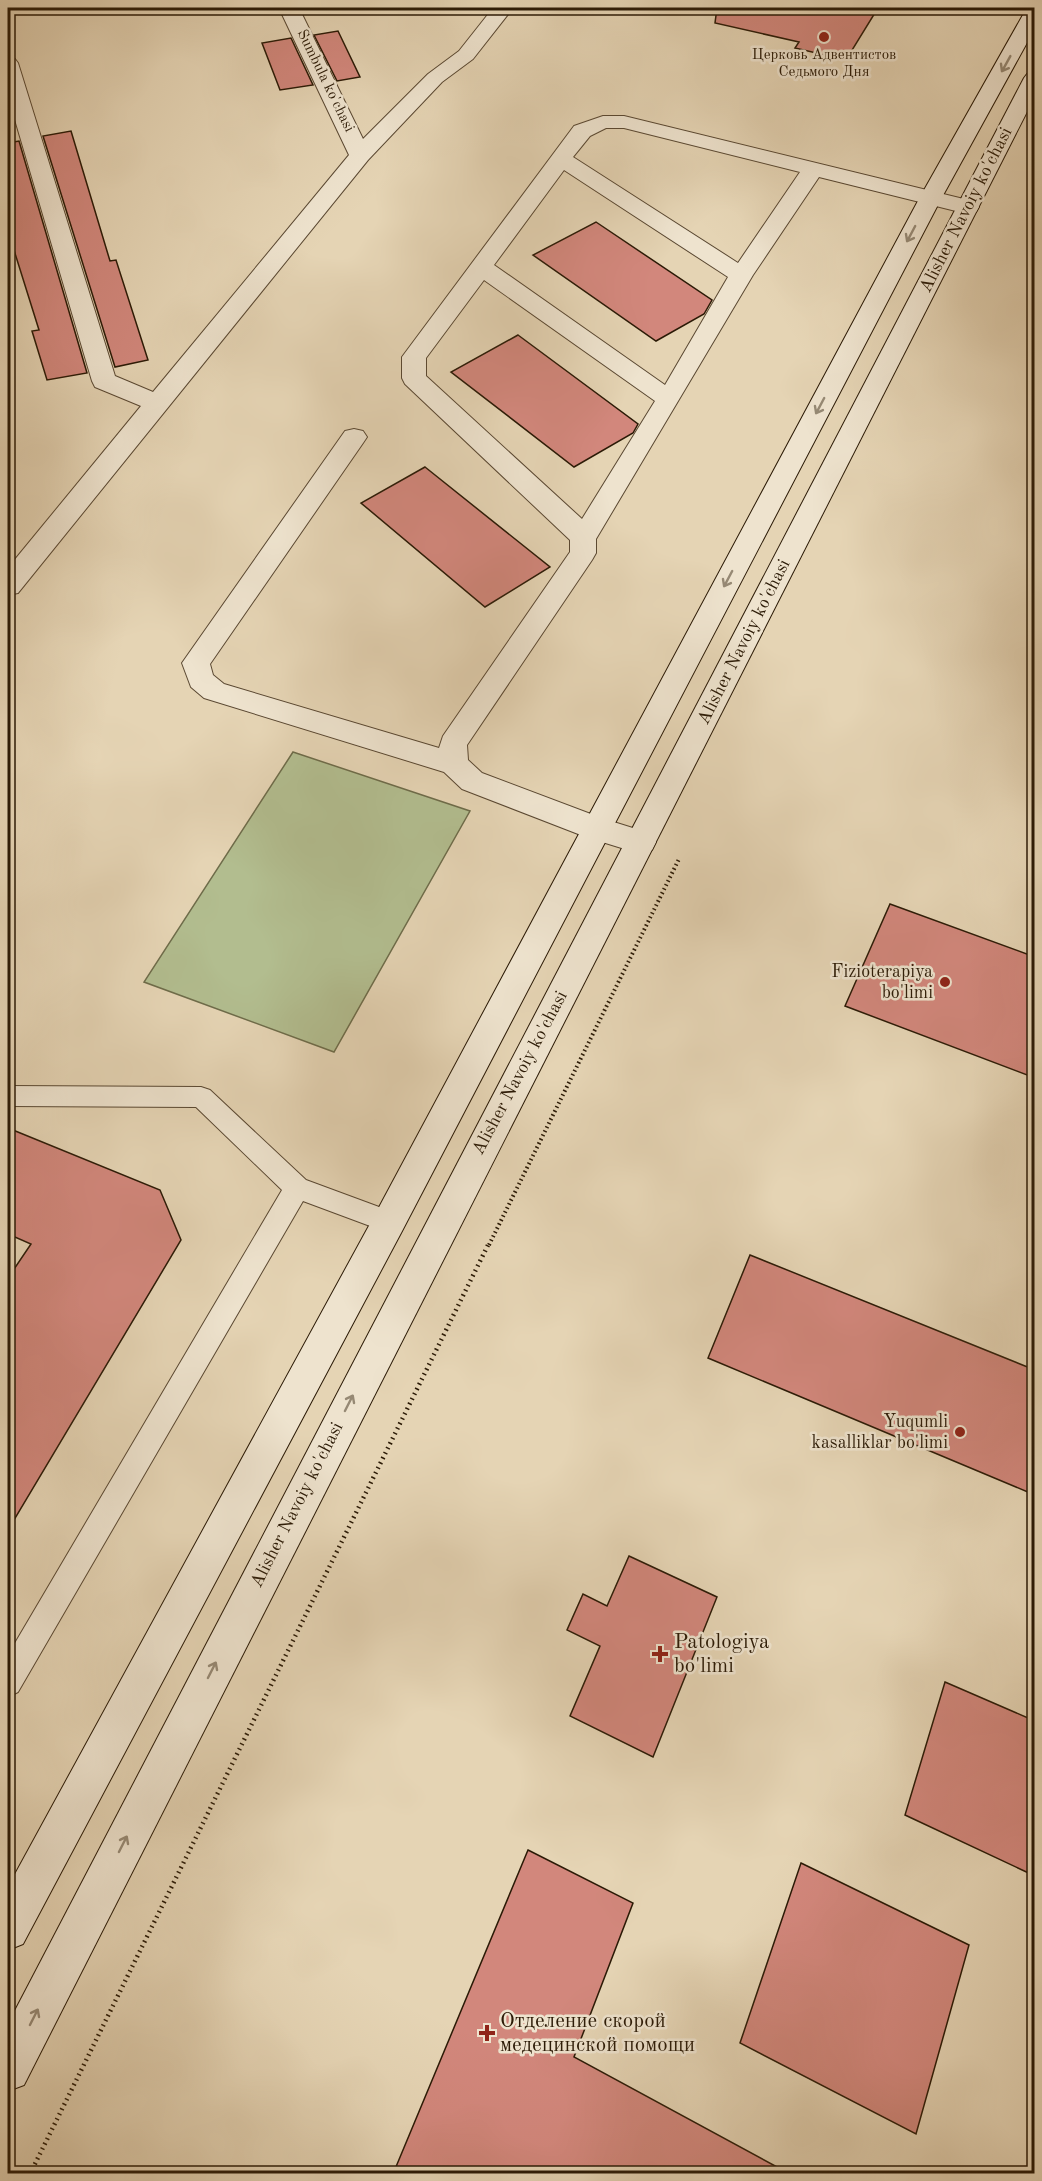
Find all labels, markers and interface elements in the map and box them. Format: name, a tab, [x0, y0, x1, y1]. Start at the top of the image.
street label: Sumbula ko'chasi	[294, 27, 356, 135]
marker: Церковь Адвентистов Седьмого Дня	[817, 30, 831, 44]
place label: Церковь Адвентистов Седьмого Дня	[752, 48, 896, 80]
one-way arrow	[1000, 55, 1012, 72]
street label: Alisher Navoiy ko'chasi	[916, 124, 1016, 296]
one-way arrow	[905, 225, 916, 243]
one-way arrow	[814, 397, 825, 415]
street label: Alisher Navoiy ko'chasi	[694, 556, 794, 728]
one-way arrow	[722, 569, 733, 587]
place label: Fizioterapiya bo'limi	[831, 963, 933, 1002]
marker: Fizioterapiya bo'limi	[938, 975, 952, 989]
street label: Alisher Navoiy ko'chasi	[469, 988, 571, 1158]
one-way arrow	[344, 1395, 356, 1413]
place label: Yuqumli kasalliklar bo'limi	[812, 1413, 948, 1452]
street label: Alisher Navoiy ko'chasi	[247, 1419, 347, 1591]
marker: Yuqumli kasalliklar bo'limi	[953, 1425, 967, 1439]
place label: Patologiya bo'limi	[674, 1632, 769, 1677]
marker: Patologiya bo'limi	[651, 1645, 669, 1663]
one-way arrow	[207, 1662, 219, 1680]
one-way arrow	[118, 1835, 129, 1853]
one-way arrow	[29, 2009, 40, 2027]
place label: Отделение скорой медецинской помощи	[500, 2011, 695, 2056]
marker: Отделение скорой медецинской помощи	[478, 2024, 496, 2042]

